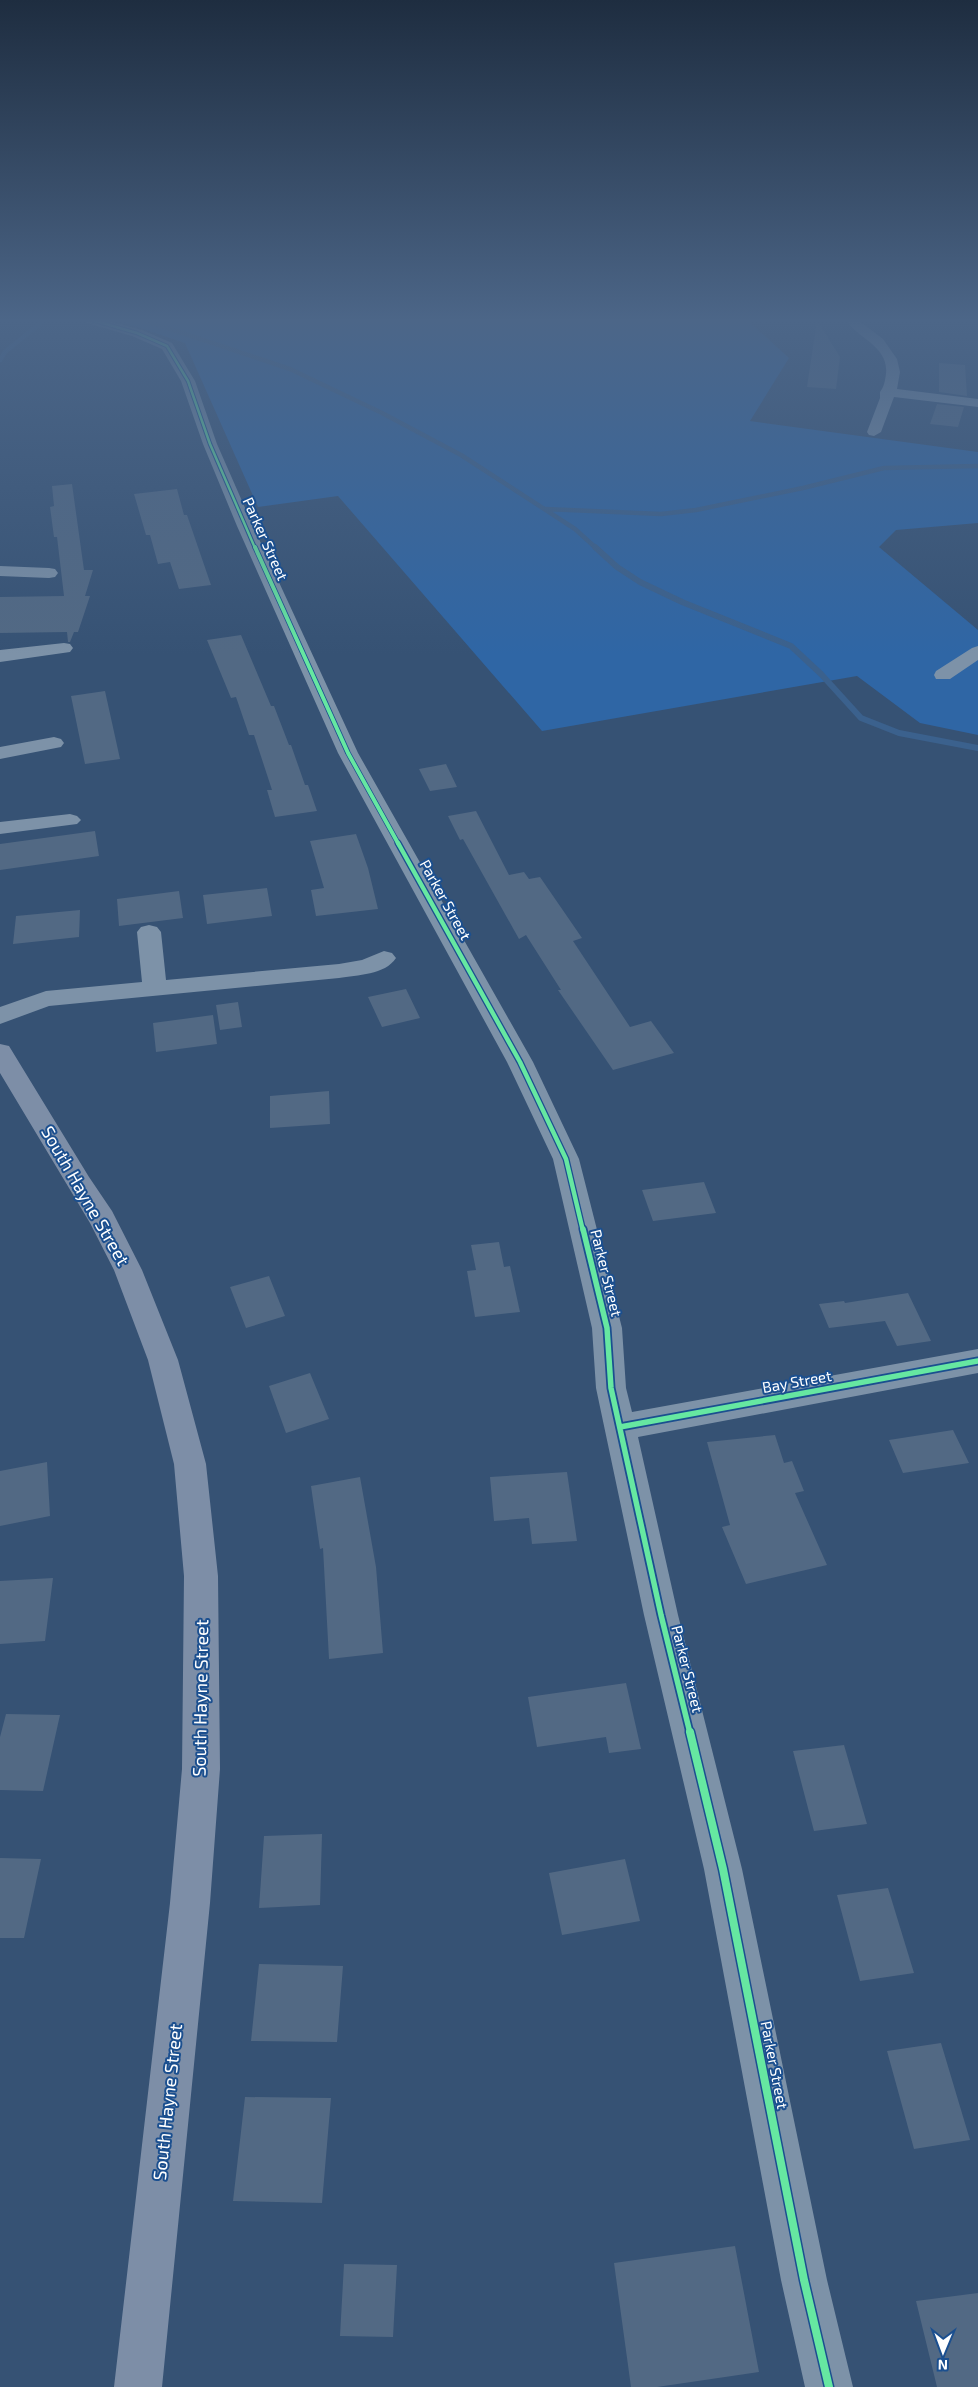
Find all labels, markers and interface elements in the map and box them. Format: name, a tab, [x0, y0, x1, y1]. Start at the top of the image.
street label: Parker Street	[240, 494, 292, 583]
street label: Parker Street	[416, 856, 476, 943]
street label: South Hayne Street	[37, 1122, 135, 1269]
street label: Parker Street	[587, 1227, 627, 1318]
street label: Bay Street	[761, 1366, 833, 1396]
street label: South Hayne Street	[188, 1619, 212, 1777]
street label: Parker Street	[668, 1623, 708, 1714]
street label: Parker Street	[758, 2019, 792, 2111]
street label: South Hayne Street	[148, 2022, 186, 2181]
north arrow	[918, 2327, 968, 2377]
text: N	[938, 2357, 948, 2374]

